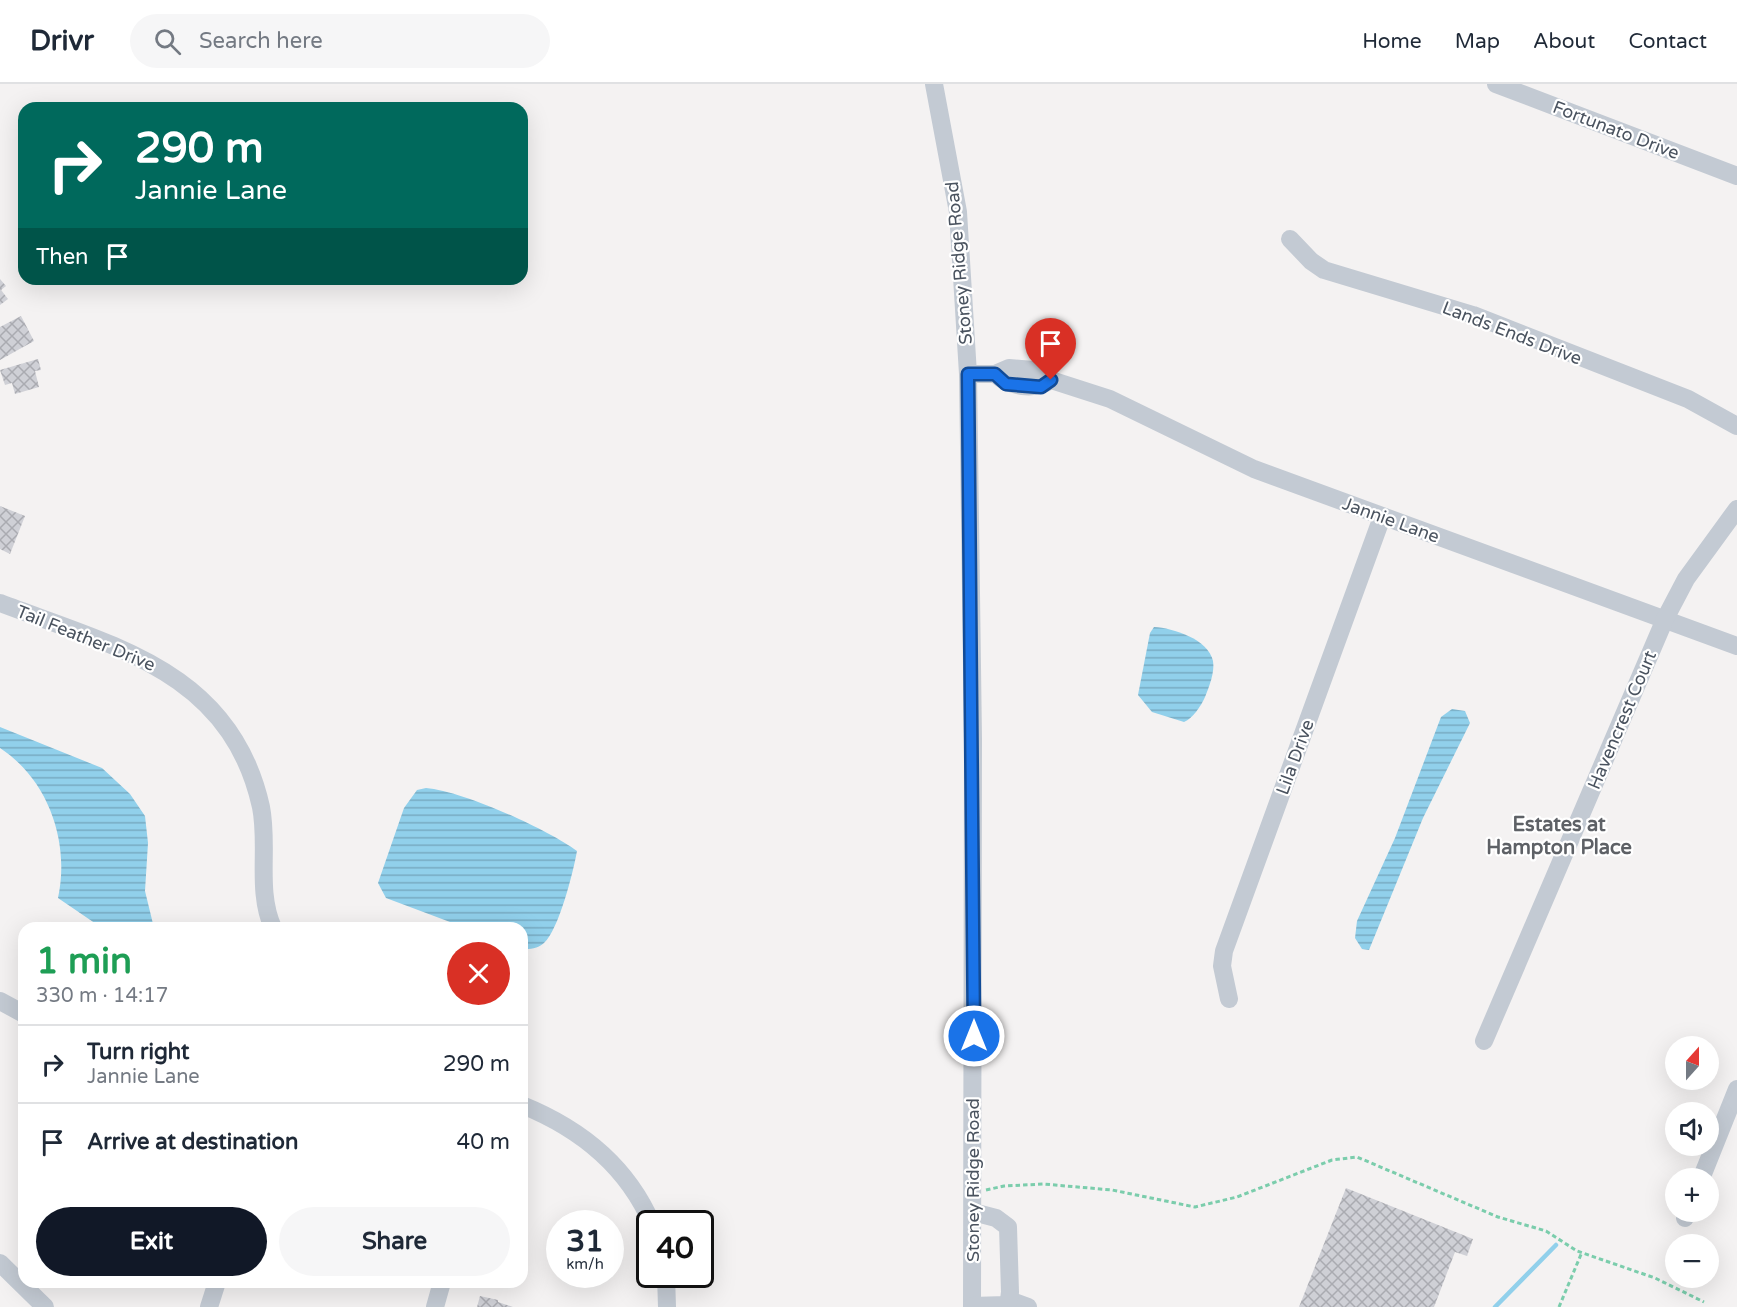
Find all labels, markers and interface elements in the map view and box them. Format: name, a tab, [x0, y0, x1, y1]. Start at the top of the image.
search box	[130, 14, 550, 68]
text: Drivr	[30, 24, 94, 58]
icon: search	[151, 25, 184, 58]
text: Search here	[199, 28, 323, 54]
text: Home	[1362, 29, 1422, 54]
text: Map	[1455, 29, 1500, 54]
text: About	[1533, 29, 1595, 54]
text: Contact	[1628, 29, 1707, 54]
street label: Fortunato Drive	[1550, 96, 1682, 164]
text: 290 m	[135, 123, 264, 174]
icon: right	[36, 126, 114, 204]
text: Jannie Lane	[135, 174, 287, 207]
street label: Stoney Ridge Road	[941, 180, 977, 346]
icon: arrive	[101, 240, 134, 273]
text: Then	[36, 244, 89, 270]
street label: Lands Ends Drive	[1439, 296, 1585, 370]
pin	[1025, 318, 1076, 380]
icon: arrive	[1034, 327, 1067, 360]
street label: Jannie Lane	[1340, 492, 1442, 548]
street label: Tail Feather Drive	[13, 600, 159, 676]
street label: Havencrest Court	[1583, 647, 1661, 793]
street label: Lila Drive	[1271, 716, 1319, 798]
district label: Estates at Hampton Place	[1486, 813, 1632, 860]
text: 1 min	[36, 940, 132, 983]
button: close	[447, 942, 510, 1005]
text: 330 m · 14:17	[36, 984, 168, 1008]
position arrow	[942, 1004, 1006, 1068]
north arrow	[1665, 1036, 1719, 1090]
map controls	[1665, 1036, 1719, 1288]
text: Turn right	[87, 1039, 189, 1065]
icon: right	[36, 1048, 69, 1081]
text: 290 m	[443, 1051, 510, 1077]
text: Jannie Lane	[87, 1065, 200, 1089]
street label: Stoney Ridge Road	[962, 1098, 984, 1262]
button: sound	[1665, 1102, 1719, 1156]
icon: arrive	[36, 1126, 69, 1159]
text: Arrive at destination	[87, 1129, 298, 1155]
text: 40 m	[456, 1129, 510, 1155]
button: +	[1665, 1168, 1719, 1222]
button: Exit	[36, 1207, 267, 1276]
button: Share	[279, 1207, 510, 1276]
speed limit sign: 40	[636, 1210, 714, 1288]
text: 31	[566, 1223, 604, 1260]
button: −	[1665, 1234, 1719, 1288]
text: km/h	[566, 1255, 604, 1273]

